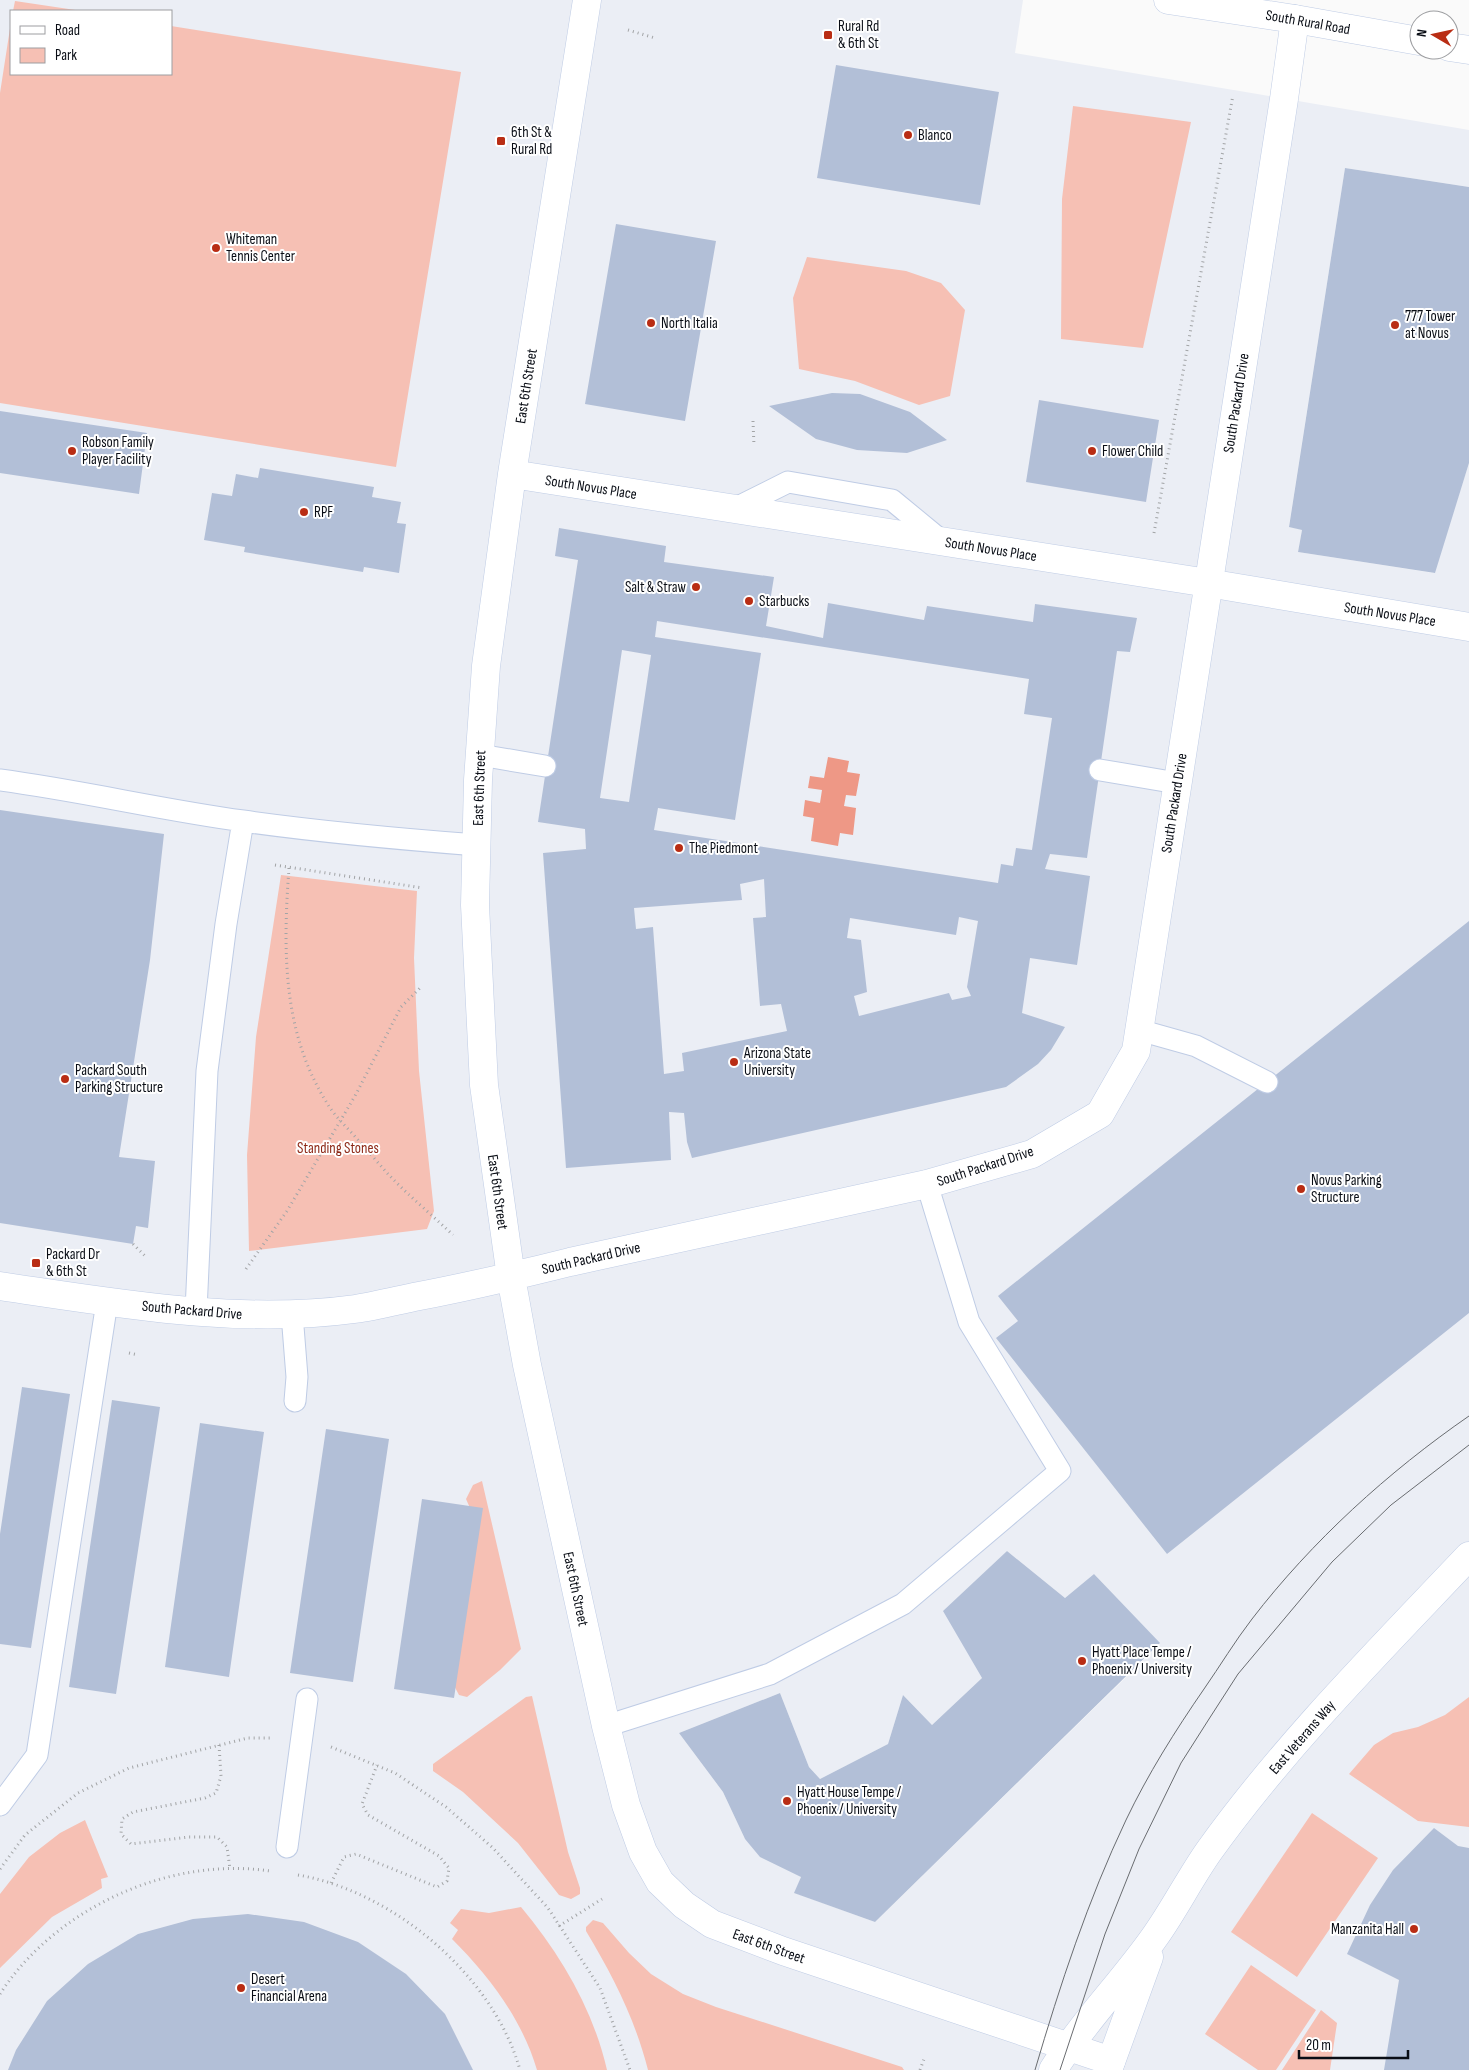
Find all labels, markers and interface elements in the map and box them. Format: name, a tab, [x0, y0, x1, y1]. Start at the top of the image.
street label: South Rural Road	[1264, 6, 1352, 39]
legend	[10, 10, 172, 75]
north arrow	[1409, 10, 1459, 60]
place label: Rural Rd & 6th St	[838, 17, 879, 53]
text: Road	[55, 21, 80, 40]
text: N	[1413, 28, 1431, 38]
marker: Rural Rd & 6th St	[822, 29, 834, 41]
text: Park	[55, 46, 77, 65]
place label: 6th St & Rural Rd	[511, 123, 552, 159]
place label: Blanco	[918, 126, 952, 145]
marker: Blanco	[902, 129, 914, 141]
marker: 6th St & Rural Rd	[495, 135, 507, 147]
place label: Whiteman Tennis Center	[226, 230, 296, 266]
marker: Whiteman Tennis Center	[210, 242, 222, 254]
place label: 777 Tower at Novus	[1405, 307, 1456, 343]
place label: North Italia	[661, 314, 718, 333]
marker: North Italia	[645, 317, 657, 329]
marker: 777 Tower at Novus	[1389, 319, 1401, 331]
street label: East 6th Street	[511, 347, 542, 425]
street label: South Packard Drive	[1219, 352, 1254, 454]
place label: Robson Family Player Facility	[82, 433, 154, 469]
place label: Flower Child	[1102, 442, 1163, 461]
marker: Robson Family Player Facility	[66, 445, 78, 457]
marker: Flower Child	[1086, 445, 1098, 457]
street label: South Novus Place	[544, 471, 638, 504]
place label: RPF	[314, 503, 333, 522]
marker: RPF	[298, 506, 310, 518]
street label: South Novus Place	[944, 533, 1038, 566]
place label: Salt & Straw	[625, 578, 687, 597]
marker: Salt & Straw	[690, 581, 702, 593]
place label: Starbucks	[759, 592, 809, 611]
marker: Starbucks	[743, 595, 755, 607]
street label: South Novus Place	[1343, 598, 1437, 631]
street label: East 6th Street	[469, 749, 490, 826]
street label: South Packard Drive	[1157, 752, 1192, 854]
place label: The Piedmont	[689, 839, 759, 858]
marker: The Piedmont	[673, 842, 685, 854]
place label: Arizona State University	[743, 1044, 811, 1080]
marker: Arizona State University	[728, 1056, 740, 1068]
place label: Packard South Parking Structure	[75, 1061, 163, 1097]
marker: Packard South Parking Structure	[59, 1073, 71, 1085]
park label: Standing Stones	[297, 1139, 379, 1158]
street label: South Packard Drive	[934, 1142, 1036, 1191]
street label: East 6th Street	[483, 1153, 512, 1231]
place label: Novus Parking Structure	[1311, 1171, 1382, 1207]
marker: Novus Parking Structure	[1295, 1183, 1307, 1195]
street label: South Packard Drive	[540, 1238, 642, 1279]
place label: Packard Dr & 6th St	[46, 1245, 101, 1281]
marker: Packard Dr & 6th St	[30, 1257, 42, 1269]
street label: South Packard Drive	[141, 1297, 243, 1324]
street label: East 6th Street	[558, 1550, 593, 1628]
place label: Hyatt Place Tempe / Phoenix / University	[1092, 1643, 1192, 1679]
marker: Hyatt Place Tempe / Phoenix / University	[1076, 1655, 1088, 1667]
street label: East Veterans Way	[1265, 1696, 1340, 1778]
place label: Hyatt House Tempe / Phoenix / University	[797, 1783, 902, 1819]
marker: Hyatt House Tempe / Phoenix / University	[781, 1795, 793, 1807]
place label: Manzanita Hall	[1331, 1920, 1404, 1939]
marker: Manzanita Hall	[1408, 1923, 1420, 1935]
street label: East 6th Street	[730, 1925, 808, 1968]
place label: Desert Financial Arena	[251, 1970, 327, 2006]
marker: Desert Financial Arena	[235, 1982, 247, 1994]
scale bar	[1299, 2028, 1408, 2060]
text: 20 m	[1306, 2036, 1331, 2055]

